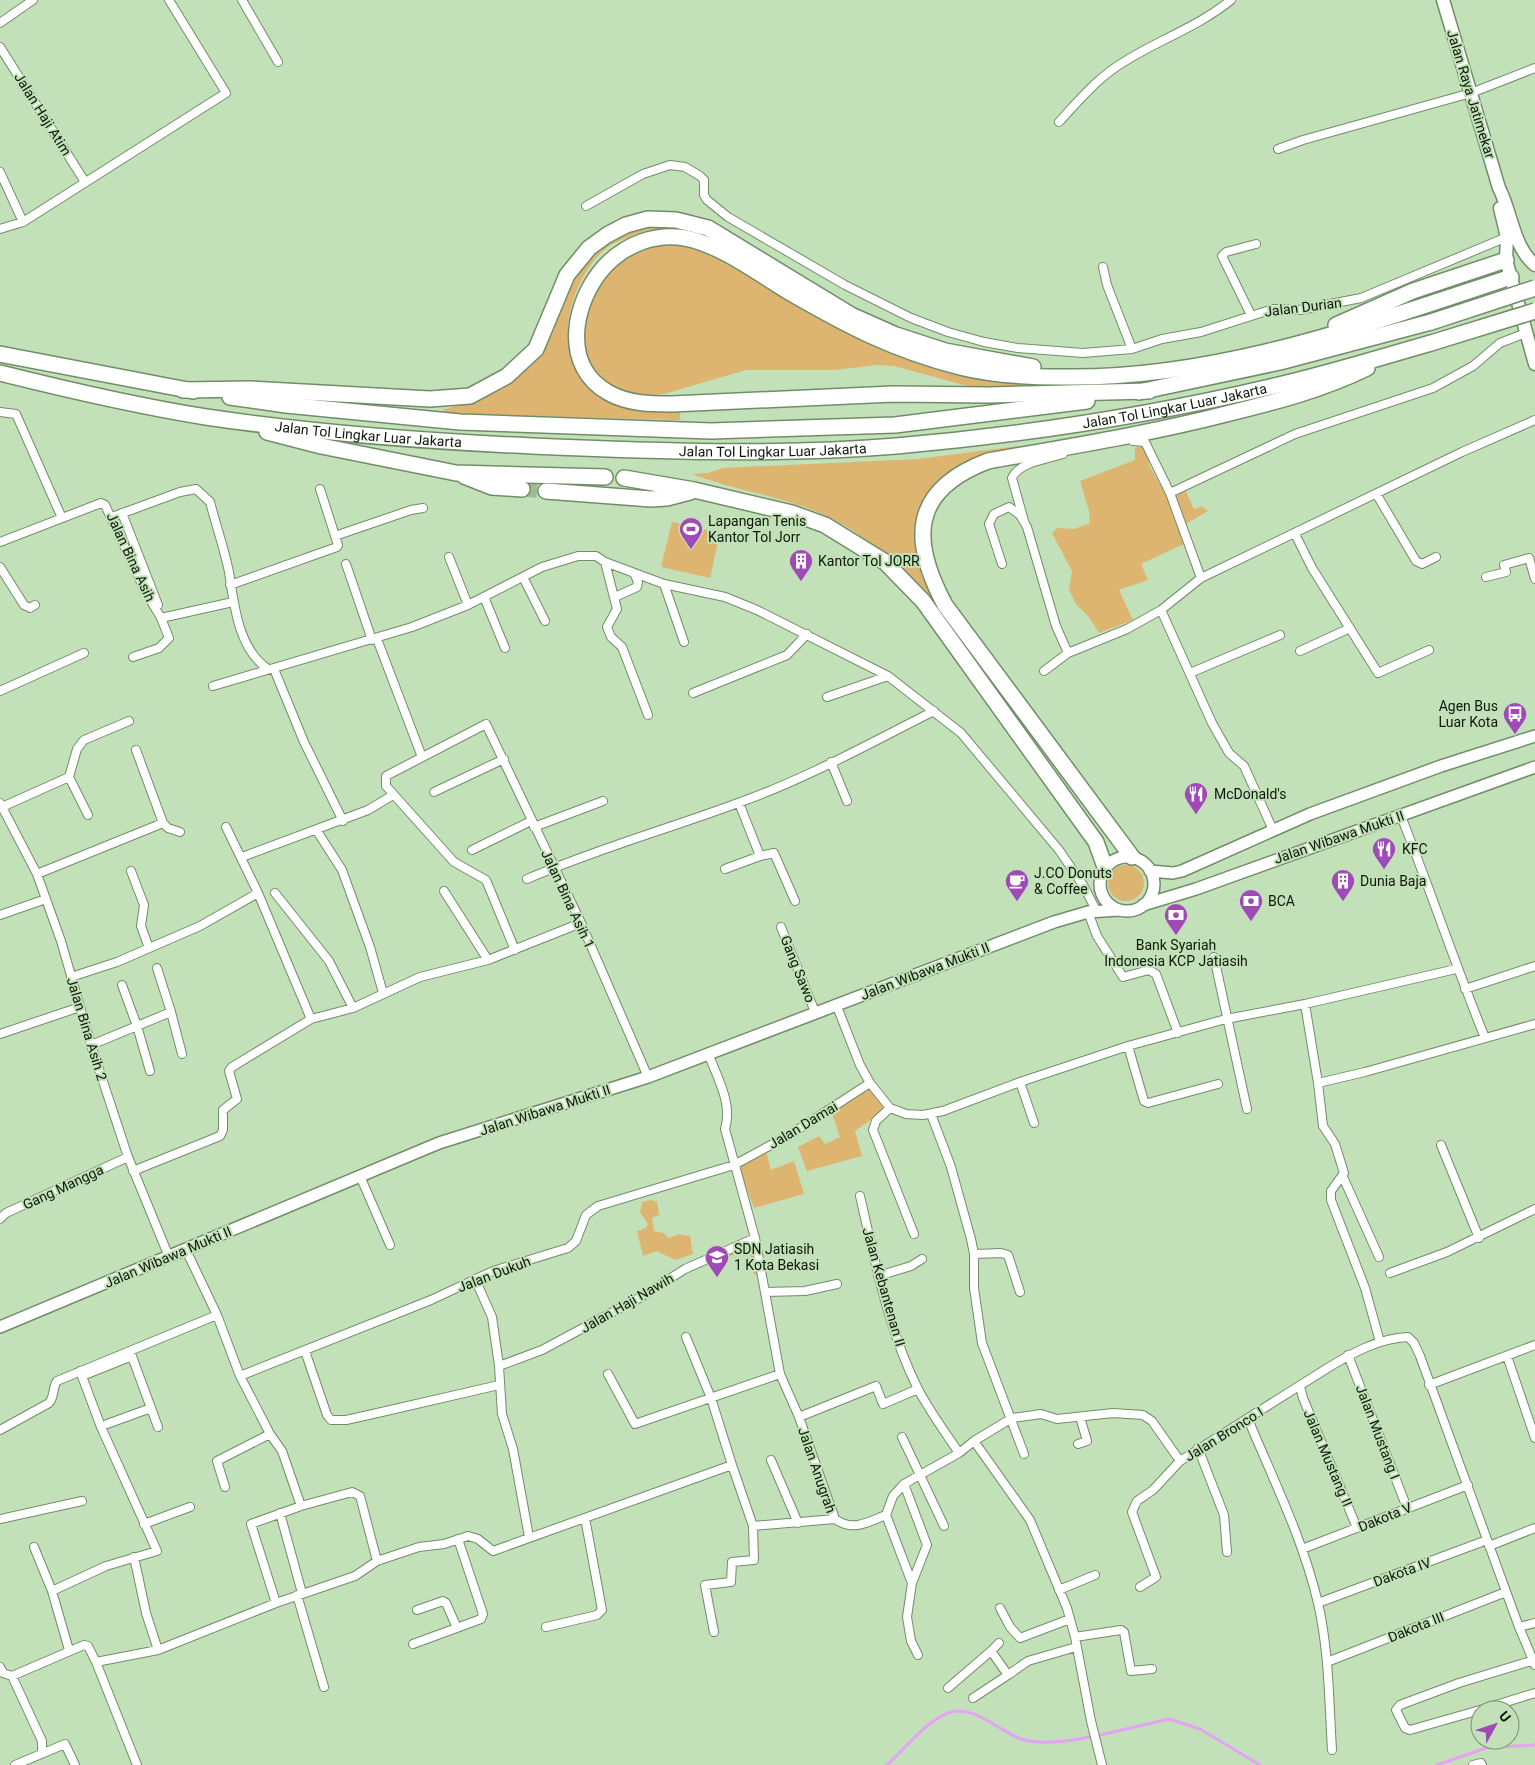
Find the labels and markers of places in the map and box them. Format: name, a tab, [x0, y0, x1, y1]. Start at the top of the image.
place label: Lapangan Tenis Kantor Tol Jorr	[708, 513, 806, 545]
sports icon: Lapangan Tenis Kantor Tol Jorr	[678, 516, 704, 550]
building icon: Kantor Tol JORR	[788, 548, 814, 582]
place label: Kantor Tol JORR	[818, 553, 920, 569]
place label: Agen Bus Luar Kota	[1438, 698, 1498, 730]
bus stop icon: Agen Bus Luar Kota	[1502, 701, 1528, 735]
restaurant icon: McDonald's	[1183, 781, 1209, 815]
place label: McDonald's	[1214, 786, 1287, 802]
restaurant icon: KFC	[1371, 836, 1397, 870]
place label: KFC	[1402, 841, 1428, 857]
place label: J.CO Donuts & Coffee	[1034, 865, 1112, 897]
cafe icon: J.CO Donuts & Coffee	[1004, 868, 1030, 902]
building icon: Dunia Baja	[1330, 868, 1356, 902]
place label: Dunia Baja	[1360, 873, 1426, 889]
bank icon: BCA	[1238, 888, 1264, 922]
place label: BCA	[1268, 893, 1295, 909]
bank icon: Bank Syariah Indonesia KCP Jatiasih	[1163, 902, 1189, 936]
place label: Bank Syariah Indonesia KCP Jatiasih	[1104, 937, 1248, 969]
place label: SDN Jatiasih 1 Kota Bekasi	[734, 1241, 819, 1273]
school or university icon: SDN Jatiasih 1 Kota Bekasi	[704, 1244, 730, 1278]

